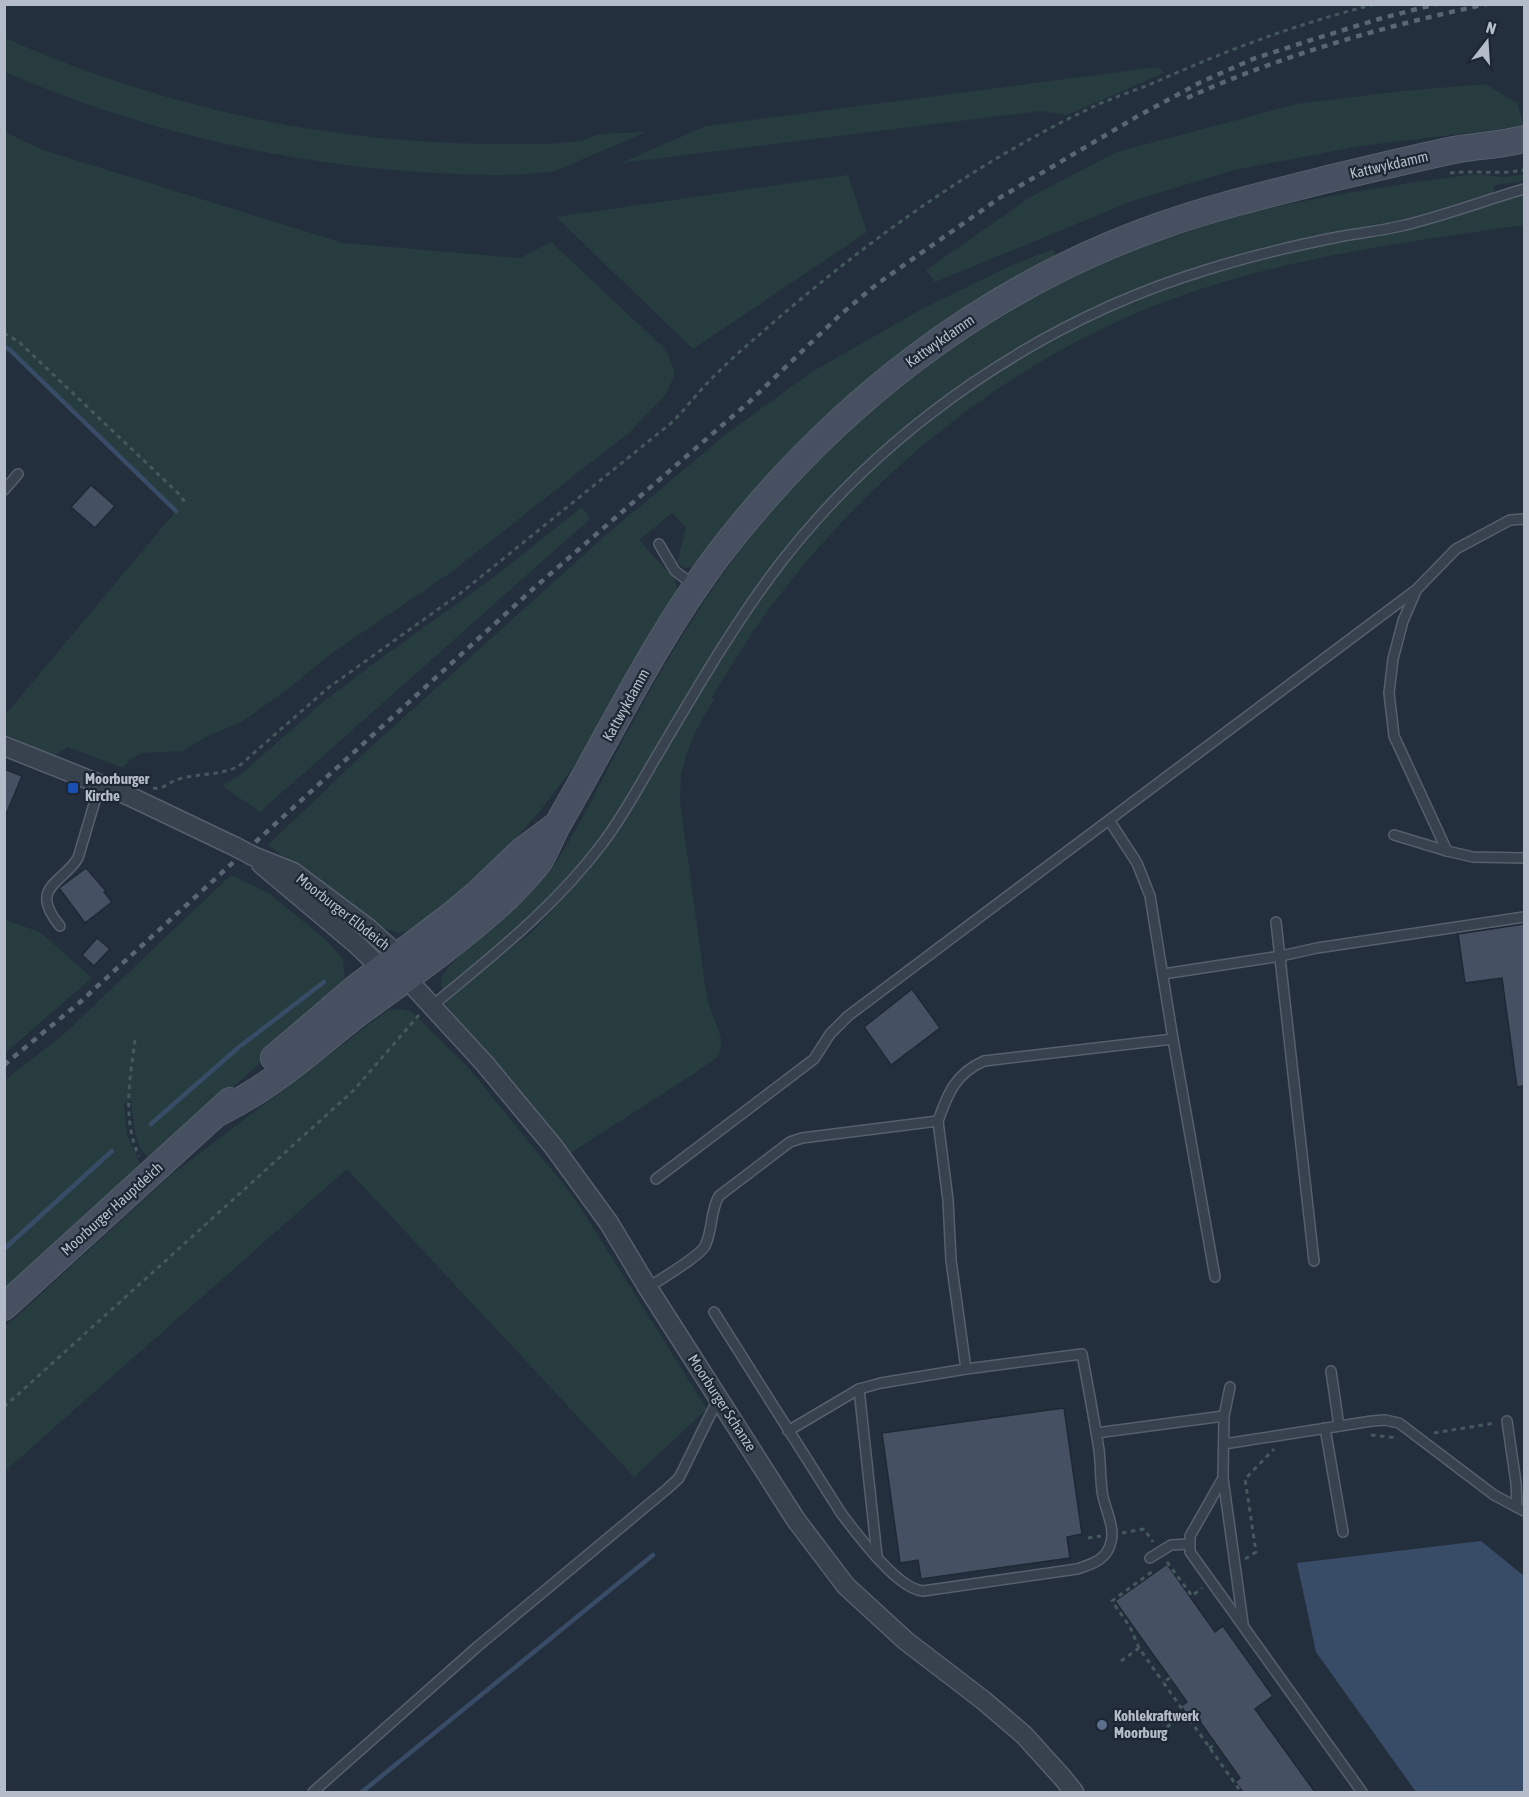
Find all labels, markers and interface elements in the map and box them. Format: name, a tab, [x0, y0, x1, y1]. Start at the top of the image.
north arrow	[1457, 12, 1517, 72]
text: N	[1484, 18, 1499, 38]
street label: Kattwykdamm	[1348, 147, 1430, 182]
street label: Kattwykdamm	[902, 311, 977, 370]
street label: Kattwykdamm	[599, 666, 652, 744]
place label: Moorburger Kirche	[85, 770, 150, 804]
marker: Moorburger Kirche	[66, 781, 80, 795]
street label: Moorburger Elbdeich	[293, 870, 393, 953]
street label: Moorburger Hauptdeich	[57, 1159, 166, 1259]
street label: Moorburger Schanze	[685, 1351, 760, 1454]
place label: Kohlekraftwerk Moorburg	[1114, 1707, 1199, 1741]
marker: Kohlekraftwerk Moorburg	[1095, 1718, 1109, 1732]

